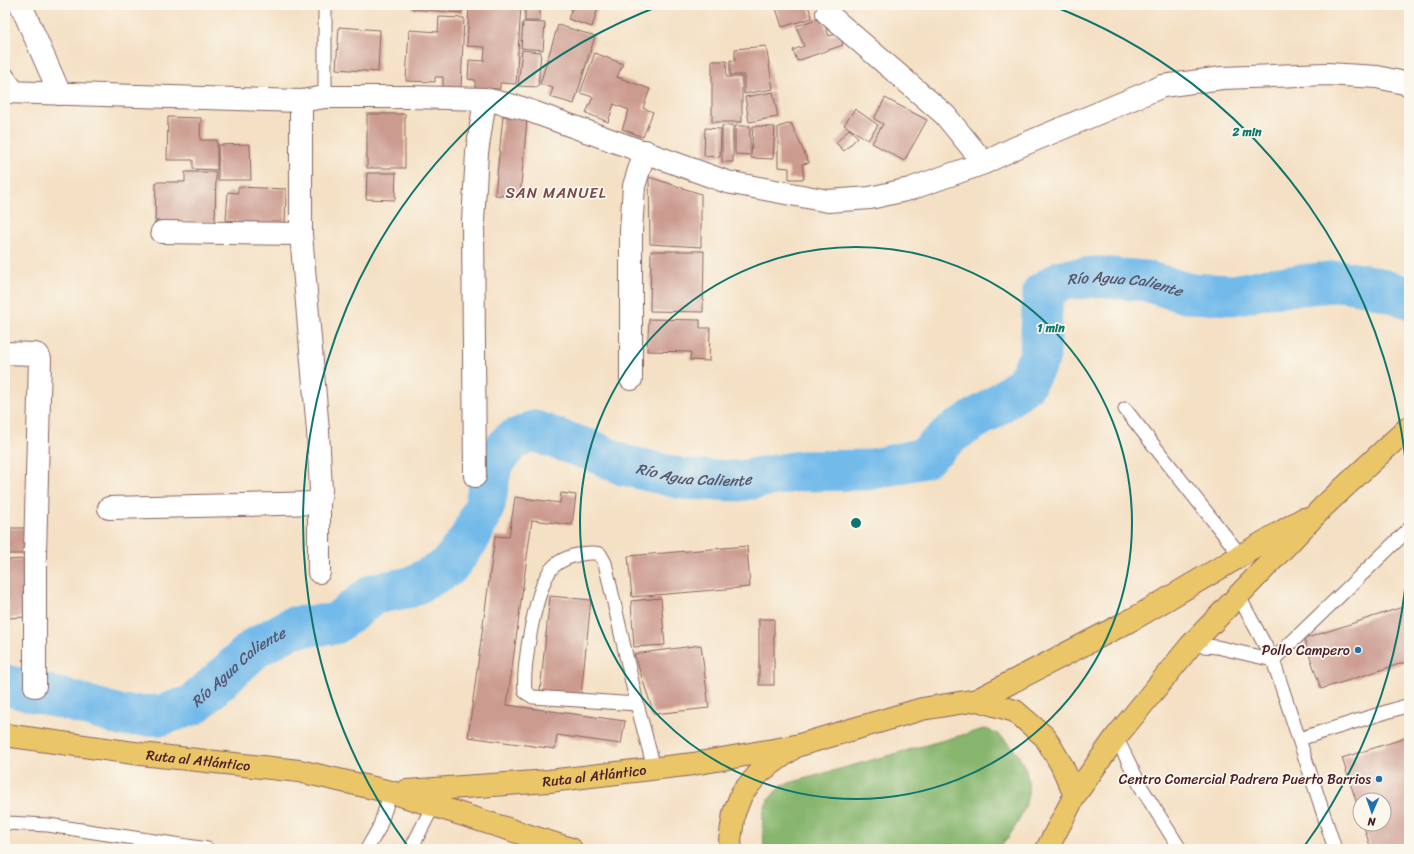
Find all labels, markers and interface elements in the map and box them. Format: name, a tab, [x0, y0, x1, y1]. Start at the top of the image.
text: 2 min	[1231, 121, 1262, 143]
district label: SAN MANUEL	[505, 180, 607, 206]
water label: Río Agua Caliente	[1066, 263, 1187, 305]
text: 1 min	[1037, 317, 1065, 339]
water label: Río Agua Caliente	[633, 455, 755, 494]
centre of rings	[849, 516, 863, 530]
water label: Río Agua Caliente	[185, 620, 292, 714]
place label: Pollo Campero	[1262, 638, 1350, 663]
marker: Pollo Campero	[1353, 645, 1363, 655]
street label: Ruta al Atlántico	[145, 743, 252, 779]
street label: Ruta al Atlántico	[542, 758, 648, 794]
place label: Centro Comercial Padrera Puerto Barrios	[1119, 767, 1371, 792]
marker: Centro Comercial Padrera Puerto Barrios	[1374, 774, 1384, 784]
north arrow	[1352, 792, 1392, 832]
text: N	[1367, 812, 1377, 831]

